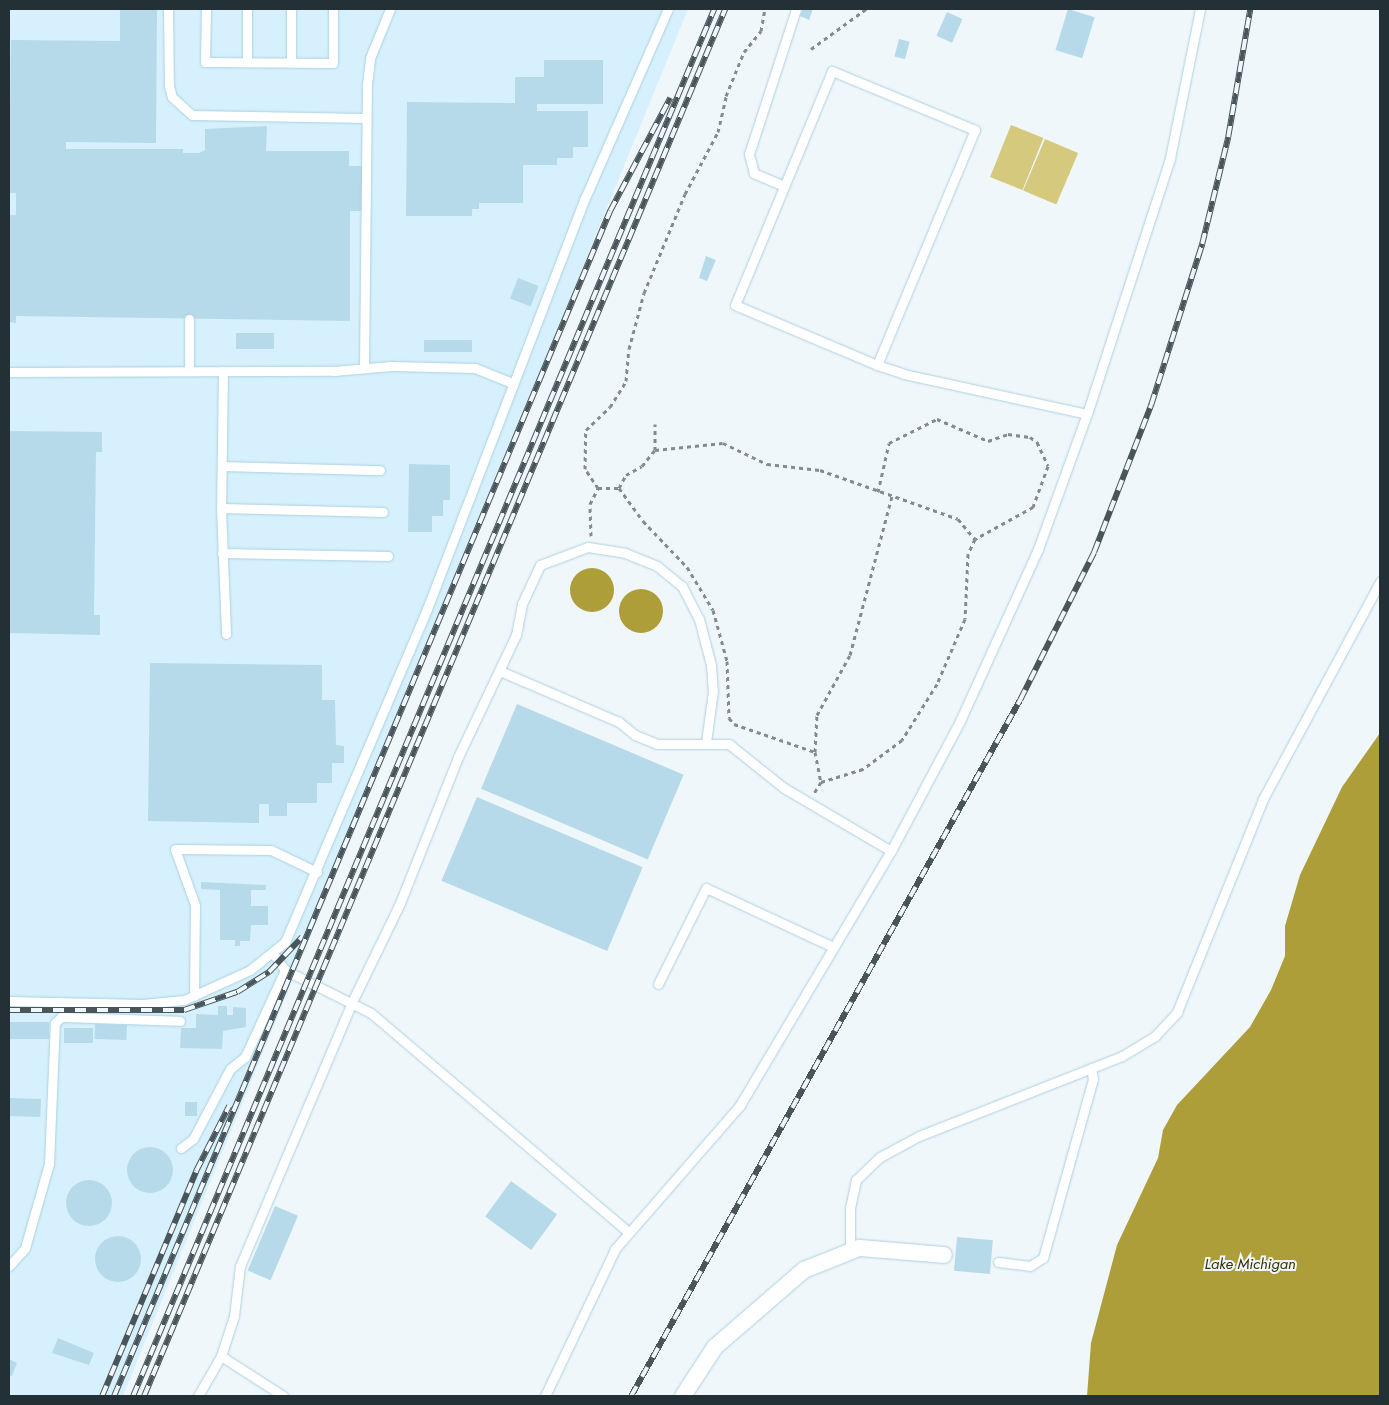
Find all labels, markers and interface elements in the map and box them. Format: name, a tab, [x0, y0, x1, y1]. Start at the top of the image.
water label: Lake Michigan	[1204, 1256, 1296, 1274]

